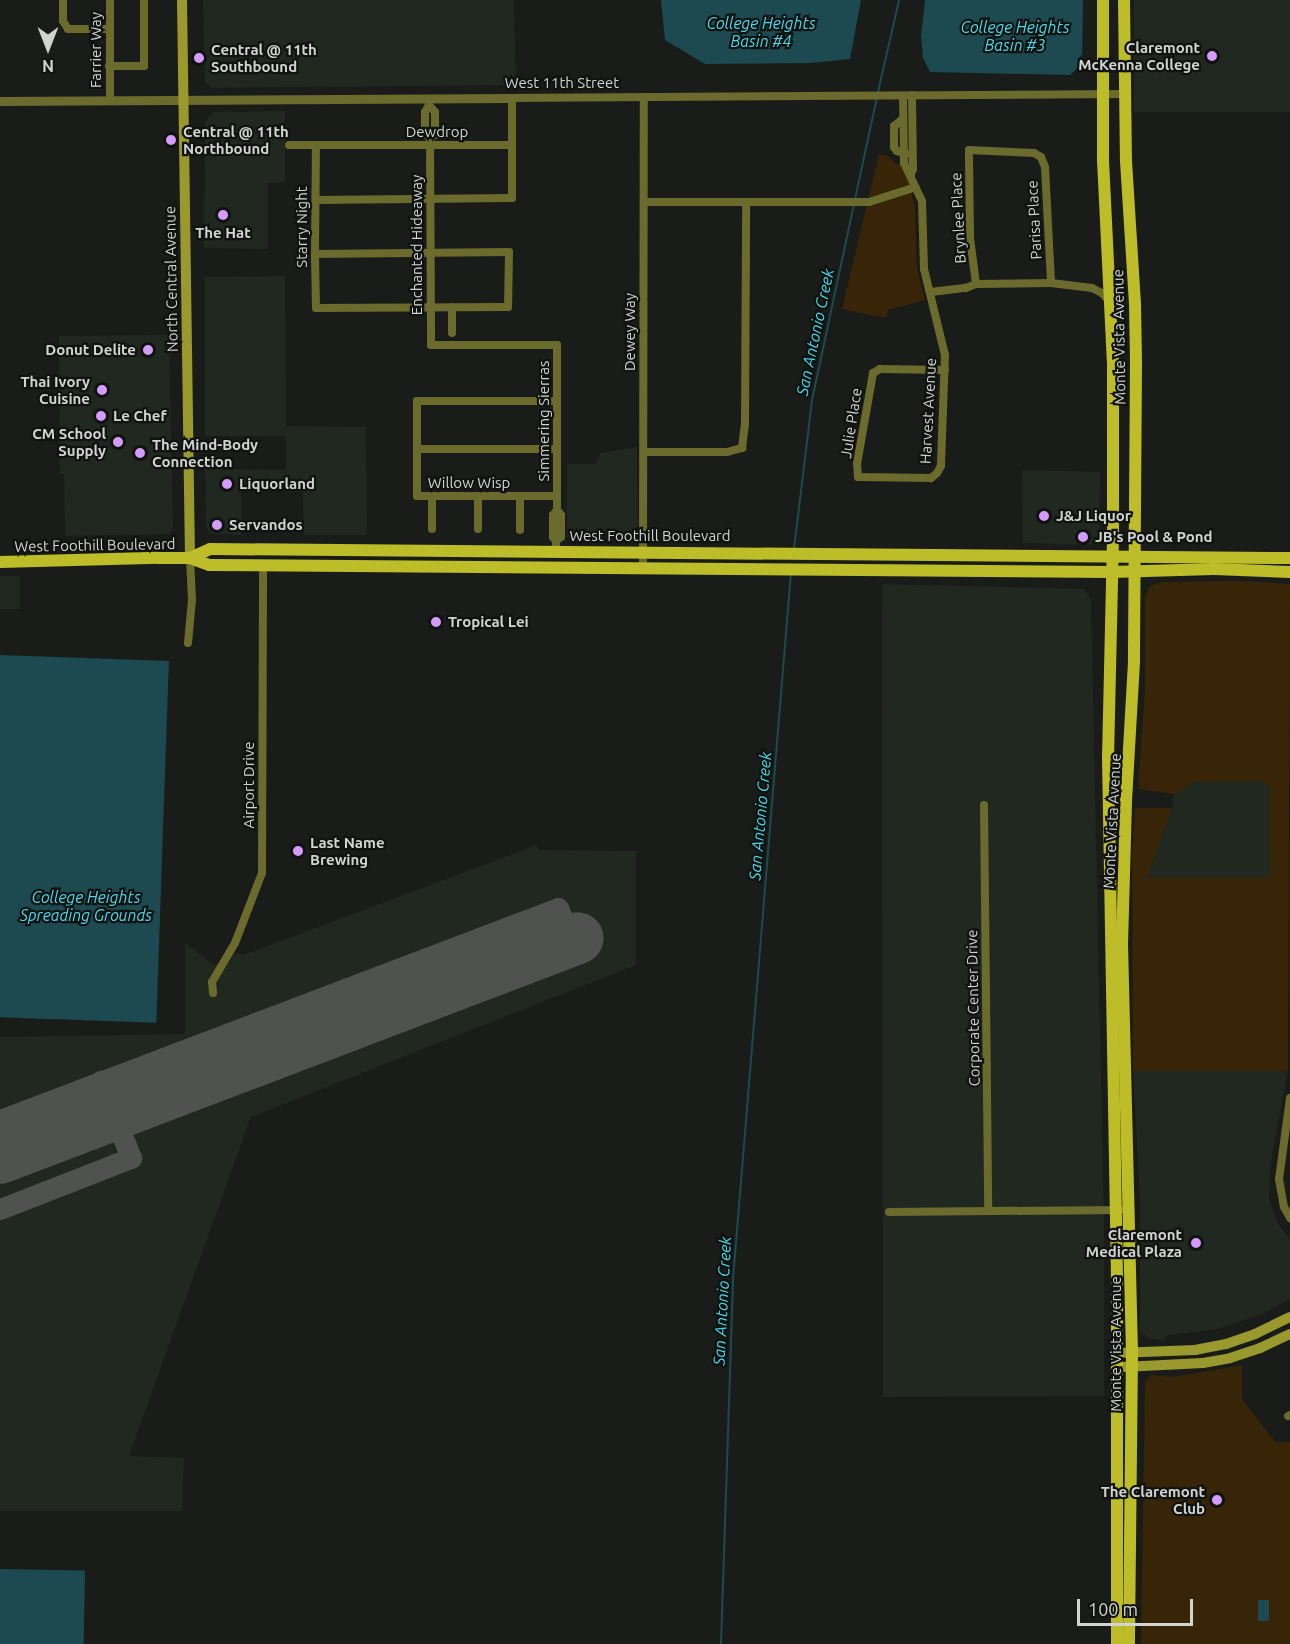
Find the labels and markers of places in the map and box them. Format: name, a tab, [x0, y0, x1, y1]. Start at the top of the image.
place label: Claremont McKenna College	[1078, 38, 1200, 73]
place label: Central @ 11th Southbound	[211, 40, 317, 75]
marker: Claremont McKenna College	[1205, 49, 1219, 63]
marker: Central @ 11th Southbound	[192, 51, 206, 65]
place label: Central @ 11th Northbound	[183, 122, 289, 157]
marker: Central @ 11th Northbound	[164, 133, 178, 147]
marker: The Hat	[216, 208, 230, 222]
place label: The Hat	[195, 224, 251, 242]
place label: Donut Delite	[45, 341, 136, 359]
marker: Donut Delite	[141, 343, 155, 357]
place label: Thai Ivory Cuisine	[20, 372, 90, 407]
marker: Thai Ivory Cuisine	[95, 383, 109, 397]
place label: Le Chef	[113, 407, 167, 425]
marker: Le Chef	[94, 409, 108, 423]
place label: CM School Supply	[32, 424, 106, 459]
marker: CM School Supply	[111, 435, 125, 449]
place label: The Mind-Body Connection	[152, 435, 258, 470]
marker: The Mind-Body Connection	[133, 446, 147, 460]
place label: Liquorland	[239, 475, 315, 493]
marker: Liquorland	[220, 477, 234, 491]
place label: J&J Liquor	[1056, 507, 1131, 525]
marker: J&J Liquor	[1037, 509, 1051, 523]
place label: Servandos	[229, 516, 303, 534]
marker: Servandos	[210, 518, 224, 532]
place label: JB's Pool & Pond	[1095, 528, 1213, 546]
marker: JB's Pool & Pond	[1076, 530, 1090, 544]
place label: Tropical Lei	[448, 613, 529, 631]
marker: Tropical Lei	[429, 615, 443, 629]
place label: Last Name Brewing	[310, 833, 385, 868]
marker: Last Name Brewing	[291, 844, 305, 858]
place label: Claremont Medical Plaza	[1086, 1225, 1182, 1260]
marker: Claremont Medical Plaza	[1187, 1234, 1205, 1252]
place label: The Claremont Club	[1101, 1482, 1205, 1517]
marker: The Claremont Club	[1210, 1493, 1224, 1507]

